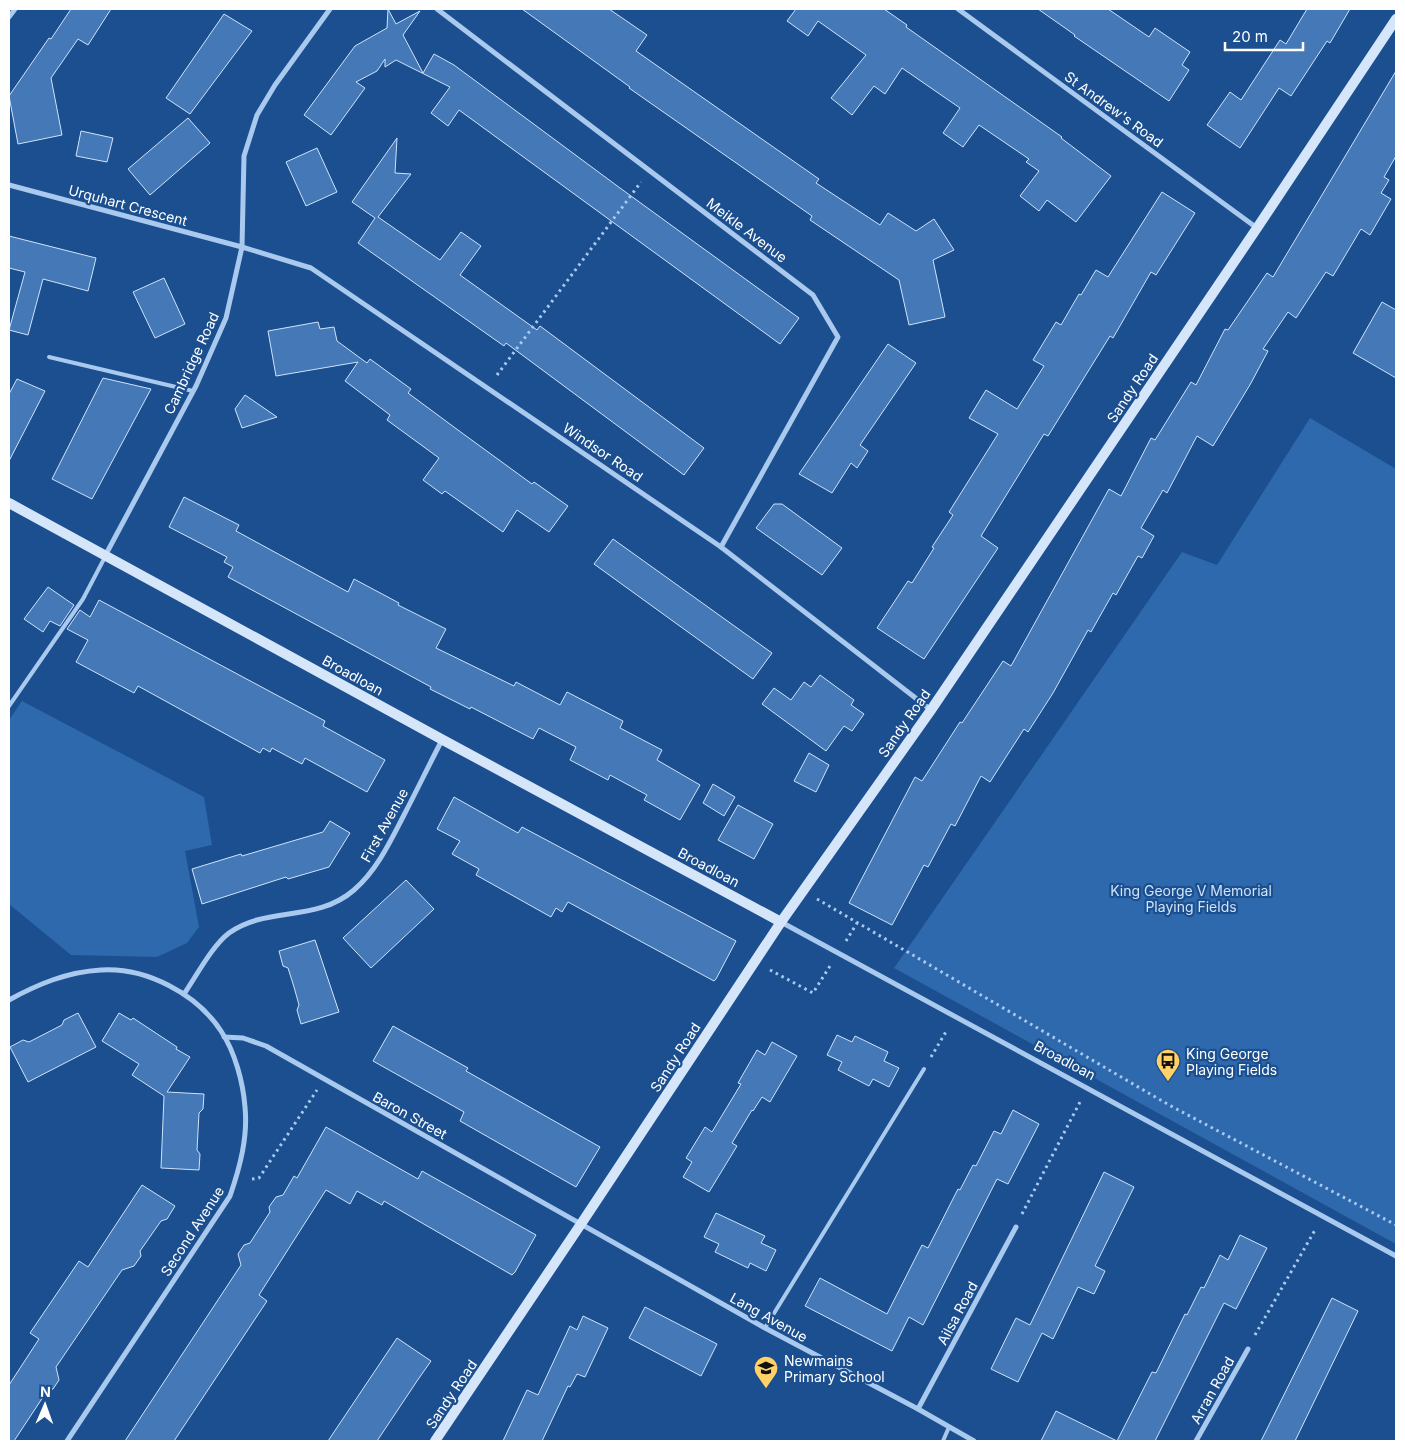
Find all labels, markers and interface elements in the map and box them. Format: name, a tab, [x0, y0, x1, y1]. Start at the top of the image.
scale bar	[1225, 20, 1302, 52]
text: 20 m	[1232, 27, 1268, 46]
street label: St Andrew's Road	[1061, 68, 1167, 150]
street label: Urquhart Crescent	[67, 181, 190, 229]
street label: Meikle Avenue	[703, 194, 791, 266]
street label: Cambridge Road	[160, 309, 222, 417]
street label: Sandy Road	[1103, 350, 1161, 426]
street label: Windsor Road	[560, 419, 646, 485]
street label: Broadloan	[319, 651, 387, 699]
street label: Sandy Road	[874, 686, 934, 760]
street label: First Avenue	[357, 785, 411, 865]
street label: Broadloan	[675, 844, 743, 890]
park label: King George V Memorial Playing Fields	[1110, 882, 1272, 915]
street label: Sandy Road	[646, 1019, 704, 1095]
street label: Broadloan	[1031, 1037, 1099, 1083]
place label: King George Playing Fields	[1186, 1045, 1277, 1078]
bus stop icon: King George Playing Fields	[1155, 1048, 1181, 1082]
street label: Baron Street	[370, 1088, 450, 1143]
street label: Second Avenue	[157, 1183, 227, 1279]
street label: Ailsa Road	[933, 1278, 981, 1348]
street label: Lang Avenue	[727, 1289, 811, 1345]
place label: Newmains Primary School	[784, 1352, 885, 1385]
street label: Arran Road	[1187, 1353, 1237, 1427]
school or university icon: Newmains Primary School	[753, 1355, 779, 1389]
street label: Sandy Road	[422, 1356, 480, 1432]
north arrow	[20, 1380, 70, 1430]
text: N	[40, 1383, 51, 1400]

